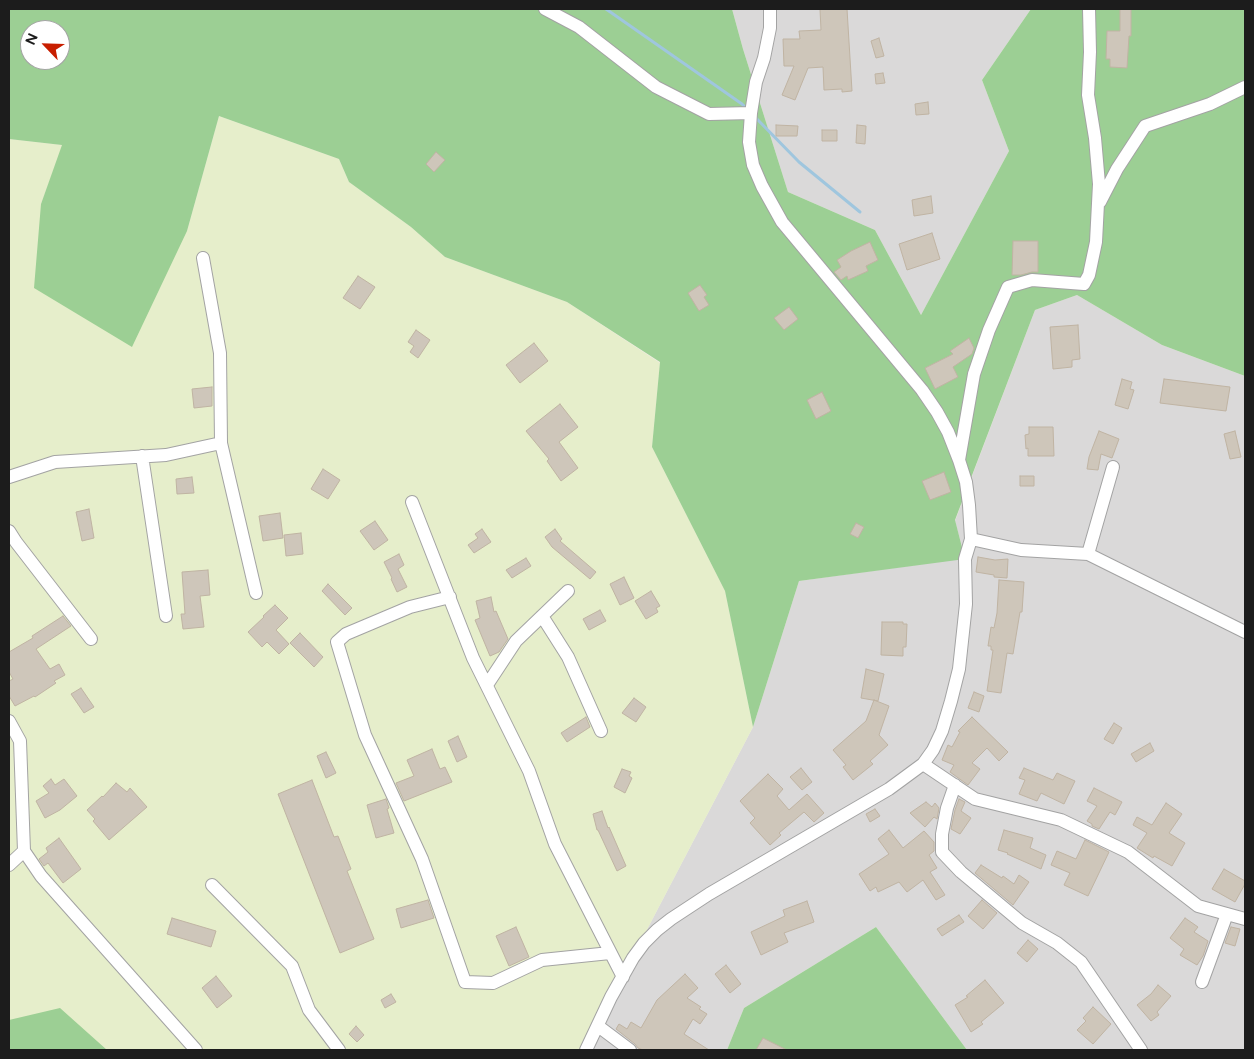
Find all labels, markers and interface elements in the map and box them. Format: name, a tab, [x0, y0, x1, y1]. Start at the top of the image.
north arrow	[20, 20, 70, 70]
text: N	[22, 31, 42, 48]

